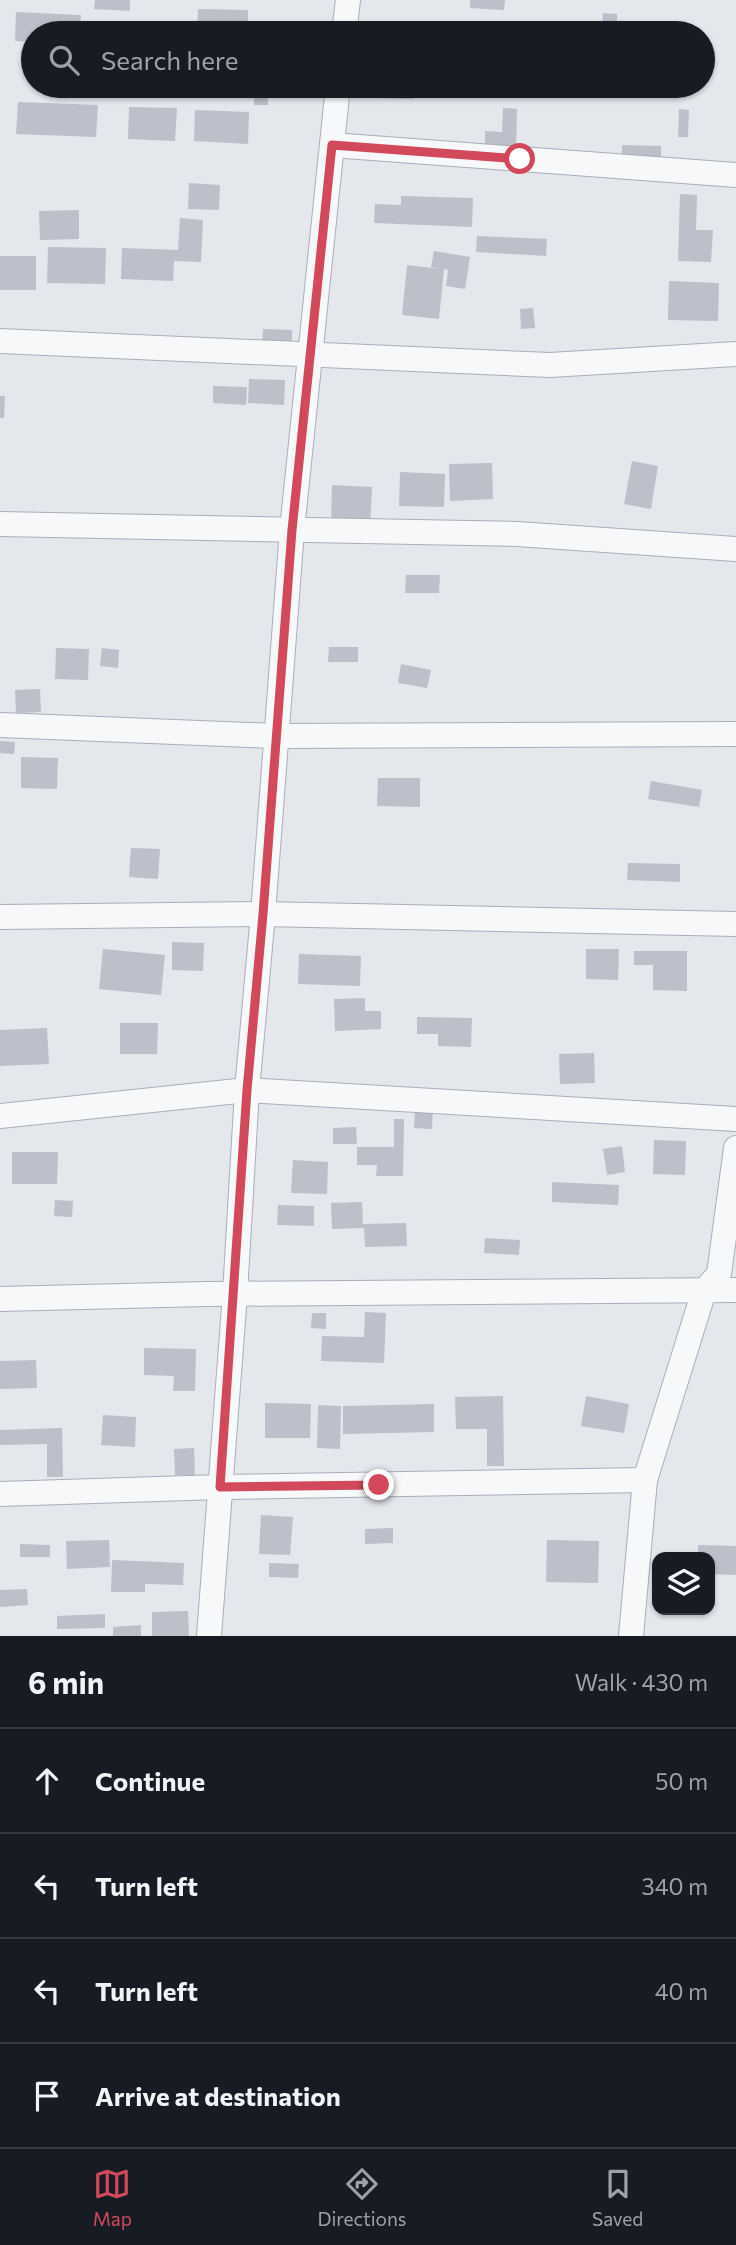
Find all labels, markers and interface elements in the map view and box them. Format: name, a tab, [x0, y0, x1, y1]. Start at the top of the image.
search box	[21, 21, 715, 98]
icon: search	[45, 41, 83, 79]
text: Search here	[101, 44, 239, 75]
route start	[504, 143, 535, 174]
route end	[363, 1469, 394, 1500]
map controls	[652, 1552, 715, 1615]
button: layers	[652, 1552, 715, 1615]
text: 6 min	[28, 1663, 104, 1700]
text: Walk · 430 m	[575, 1668, 708, 1696]
icon: ahead	[28, 1762, 66, 1800]
text: Continue	[95, 1765, 205, 1796]
text: 50 m	[655, 1767, 708, 1795]
icon: left	[28, 1867, 66, 1905]
text: Turn left	[95, 1870, 198, 1901]
text: 340 m	[642, 1872, 708, 1900]
icon: left	[28, 1972, 66, 2010]
text: Turn left	[95, 1975, 198, 2006]
text: 40 m	[655, 1977, 708, 2005]
icon: arrive	[28, 2077, 66, 2115]
text: Arrive at destination	[95, 2080, 341, 2111]
tab: Map	[93, 2165, 132, 2230]
tab: Directions	[317, 2165, 407, 2230]
tab: Saved	[592, 2165, 643, 2230]

